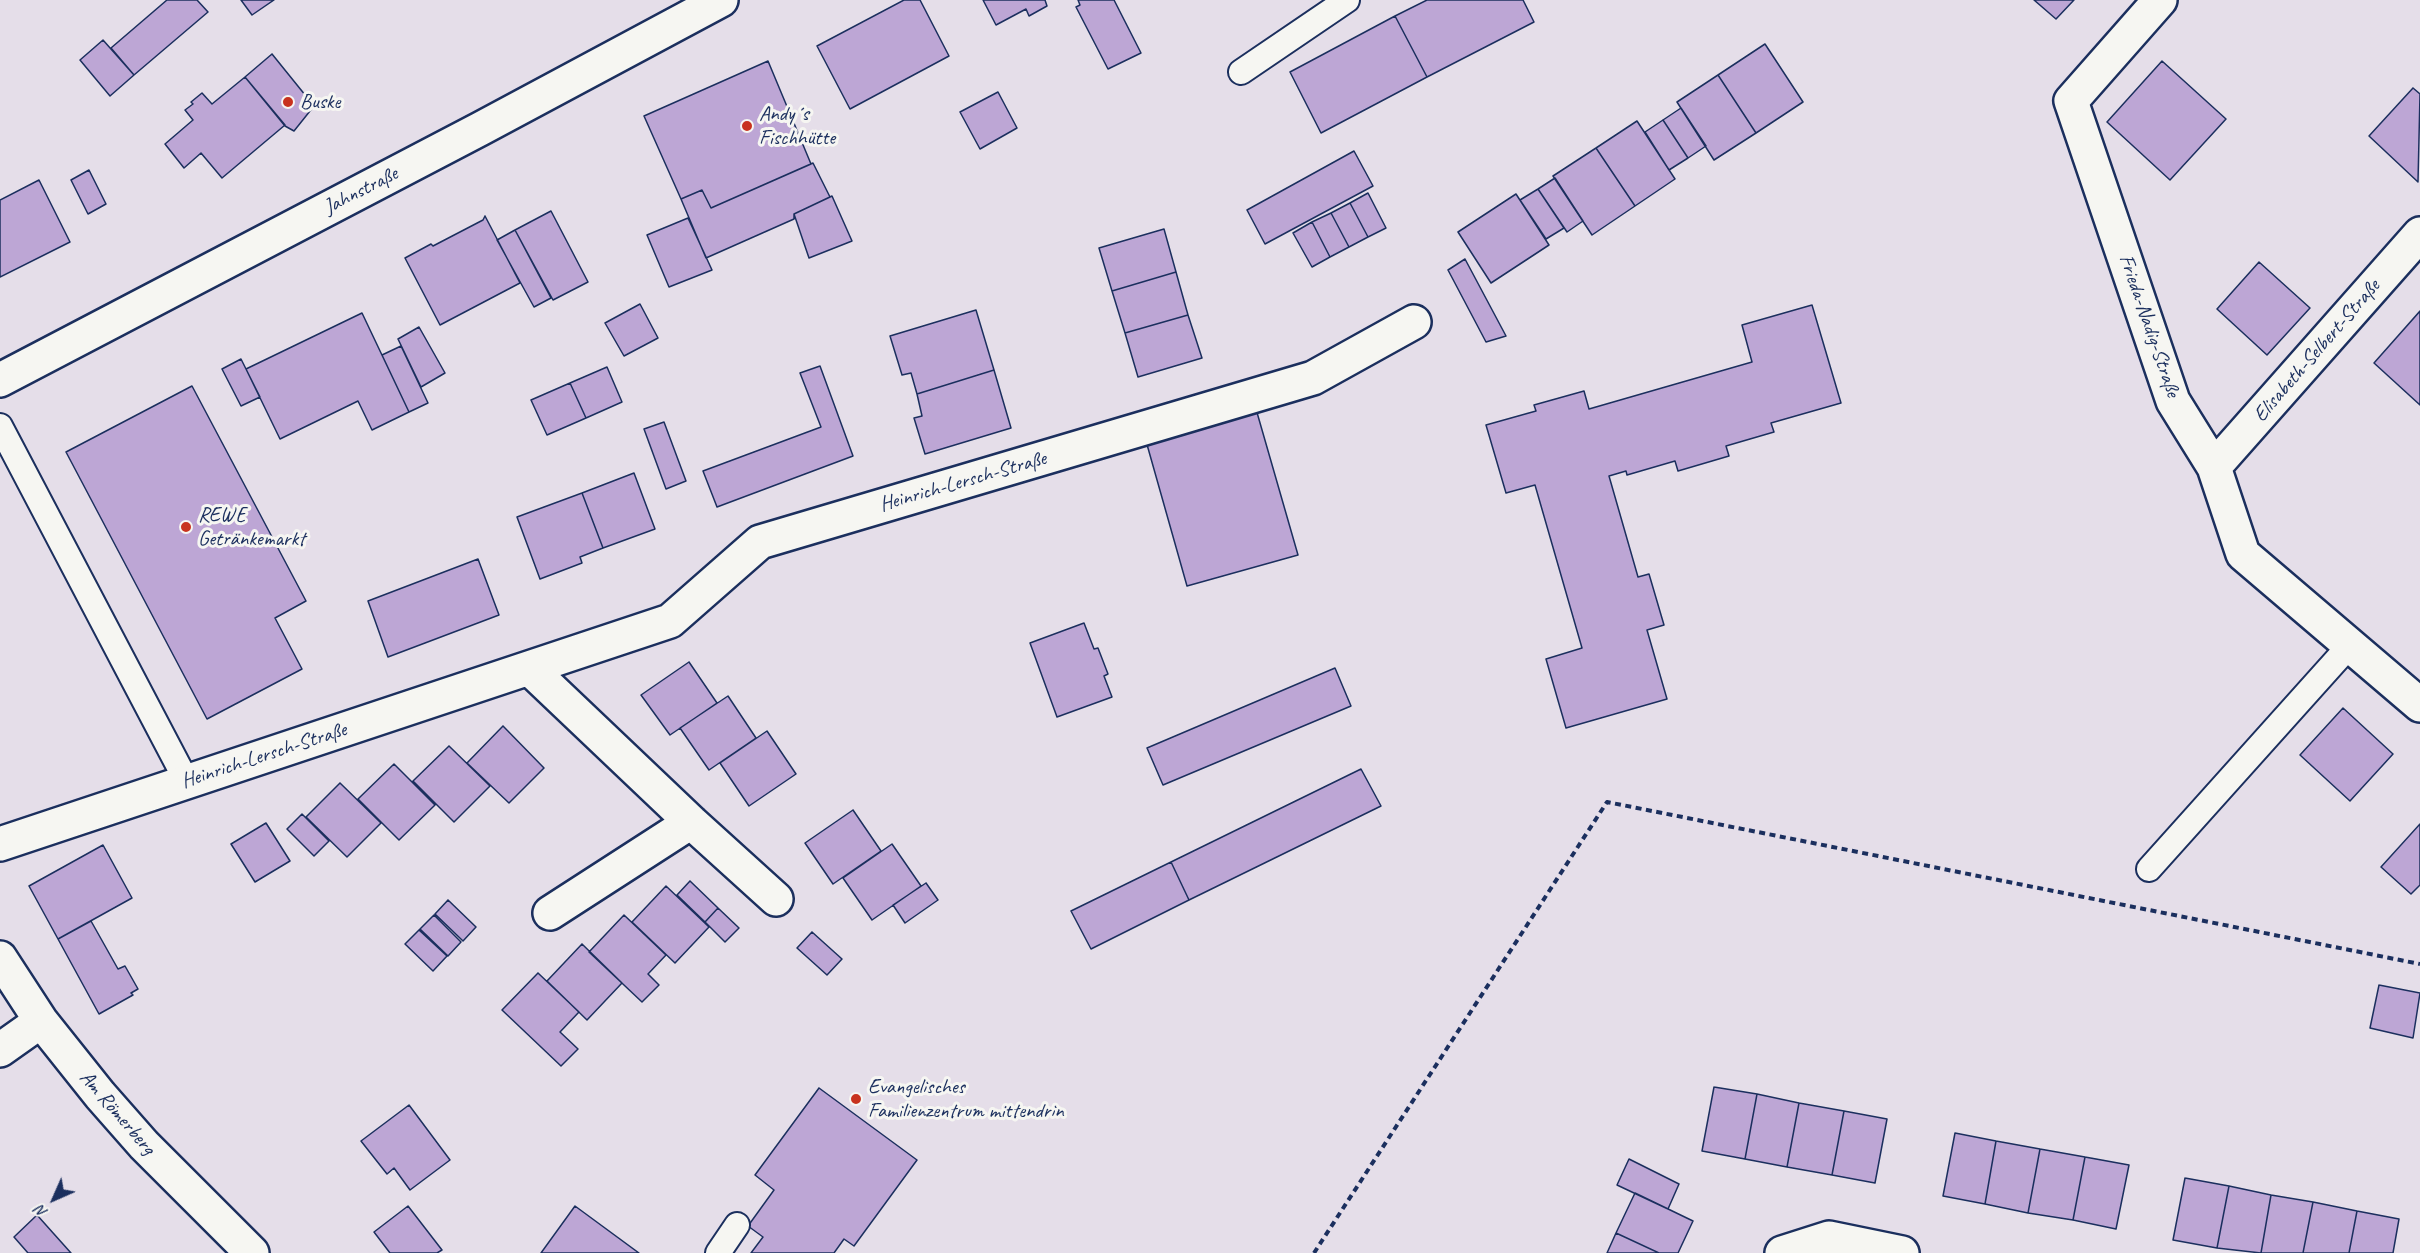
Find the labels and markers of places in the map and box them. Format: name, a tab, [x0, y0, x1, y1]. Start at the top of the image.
place label: Buske	[300, 89, 340, 115]
marker: Buske	[281, 95, 295, 109]
place label: Andy´s Fischhütte	[759, 101, 835, 151]
marker: Andy´s Fischhütte	[740, 119, 754, 133]
place label: REWE Getränkemarkt	[198, 502, 305, 552]
marker: REWE Getränkemarkt	[179, 520, 193, 534]
place label: Evangelisches Familienzentrum mittendrin	[868, 1074, 1064, 1124]
marker: Evangelisches Familienzentrum mittendrin	[849, 1092, 863, 1106]

